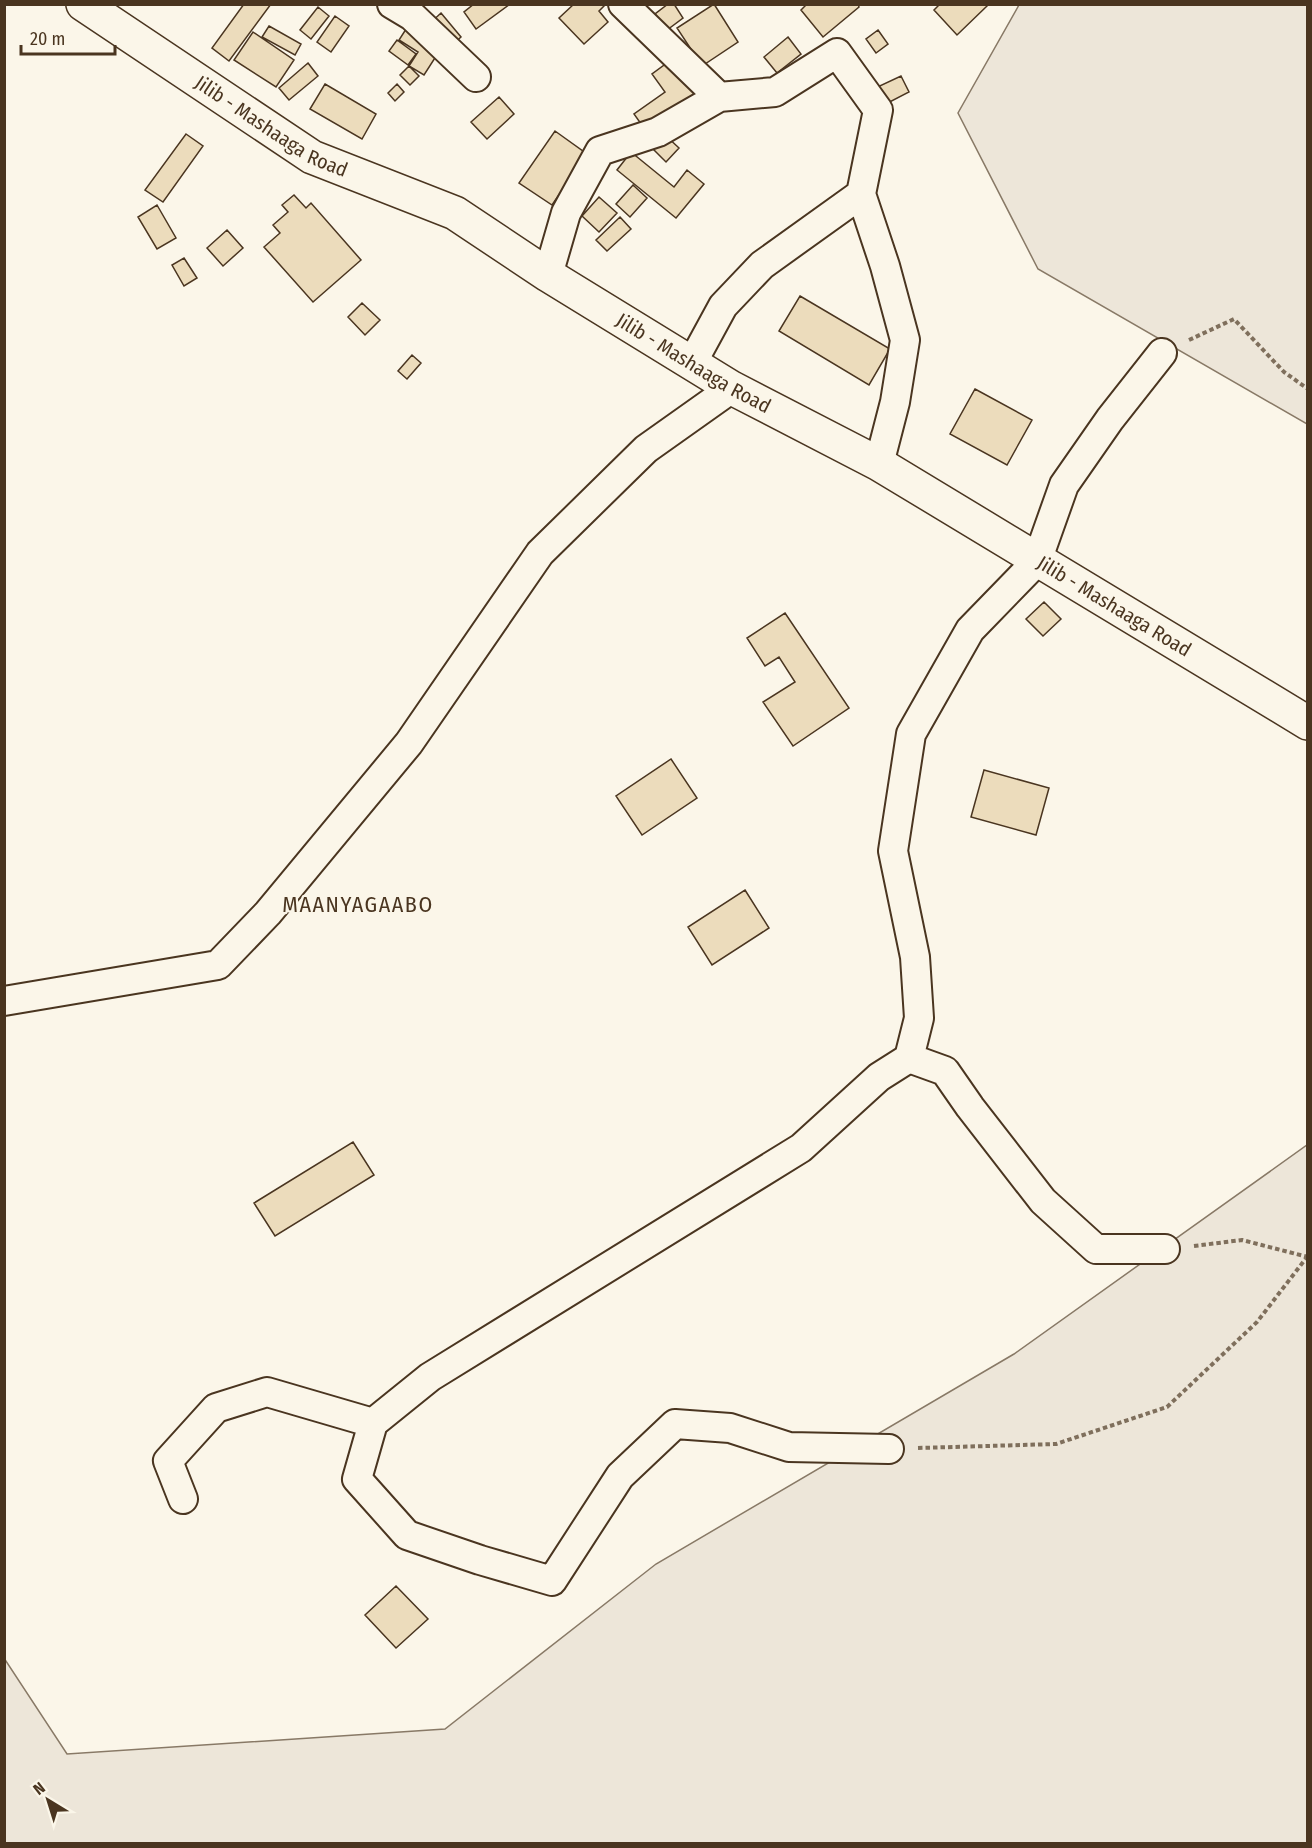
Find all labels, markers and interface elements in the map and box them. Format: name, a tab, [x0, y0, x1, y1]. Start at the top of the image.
scale bar	[21, 18, 116, 56]
text: 20 m	[30, 28, 65, 50]
street label: Jilib - Mashaaga Road	[190, 70, 351, 182]
street label: Jilib - Mashaaga Road	[612, 308, 775, 418]
street label: Jilib - Mashaaga Road	[1033, 550, 1196, 662]
district label: MAANYAGAABO	[282, 891, 434, 918]
north arrow	[18, 1770, 78, 1830]
text: N	[29, 1778, 49, 1799]

